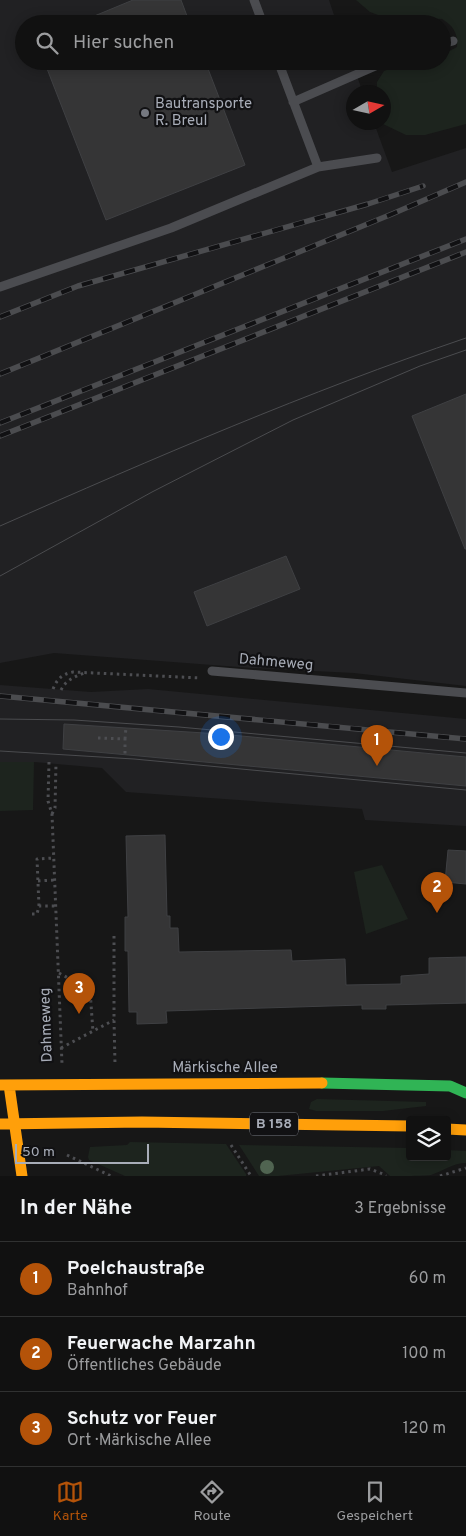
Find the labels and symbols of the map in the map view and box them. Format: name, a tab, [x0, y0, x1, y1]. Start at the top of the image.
north arrow	[346, 85, 391, 130]
place label: Bautransporte R. Breul	[155, 95, 252, 131]
marker: Bautransporte R. Breul	[139, 107, 151, 119]
street label: Dahmeweg	[238, 650, 314, 676]
your location	[208, 724, 234, 750]
pin: 1	[361, 725, 393, 766]
pin: 2	[421, 872, 453, 913]
pin: 3	[63, 973, 95, 1014]
street label: Dahmeweg	[36, 987, 58, 1063]
street label: Märkische Allee	[172, 1059, 278, 1078]
road number: B 158	[250, 1112, 298, 1136]
scale bar	[15, 1141, 149, 1164]

